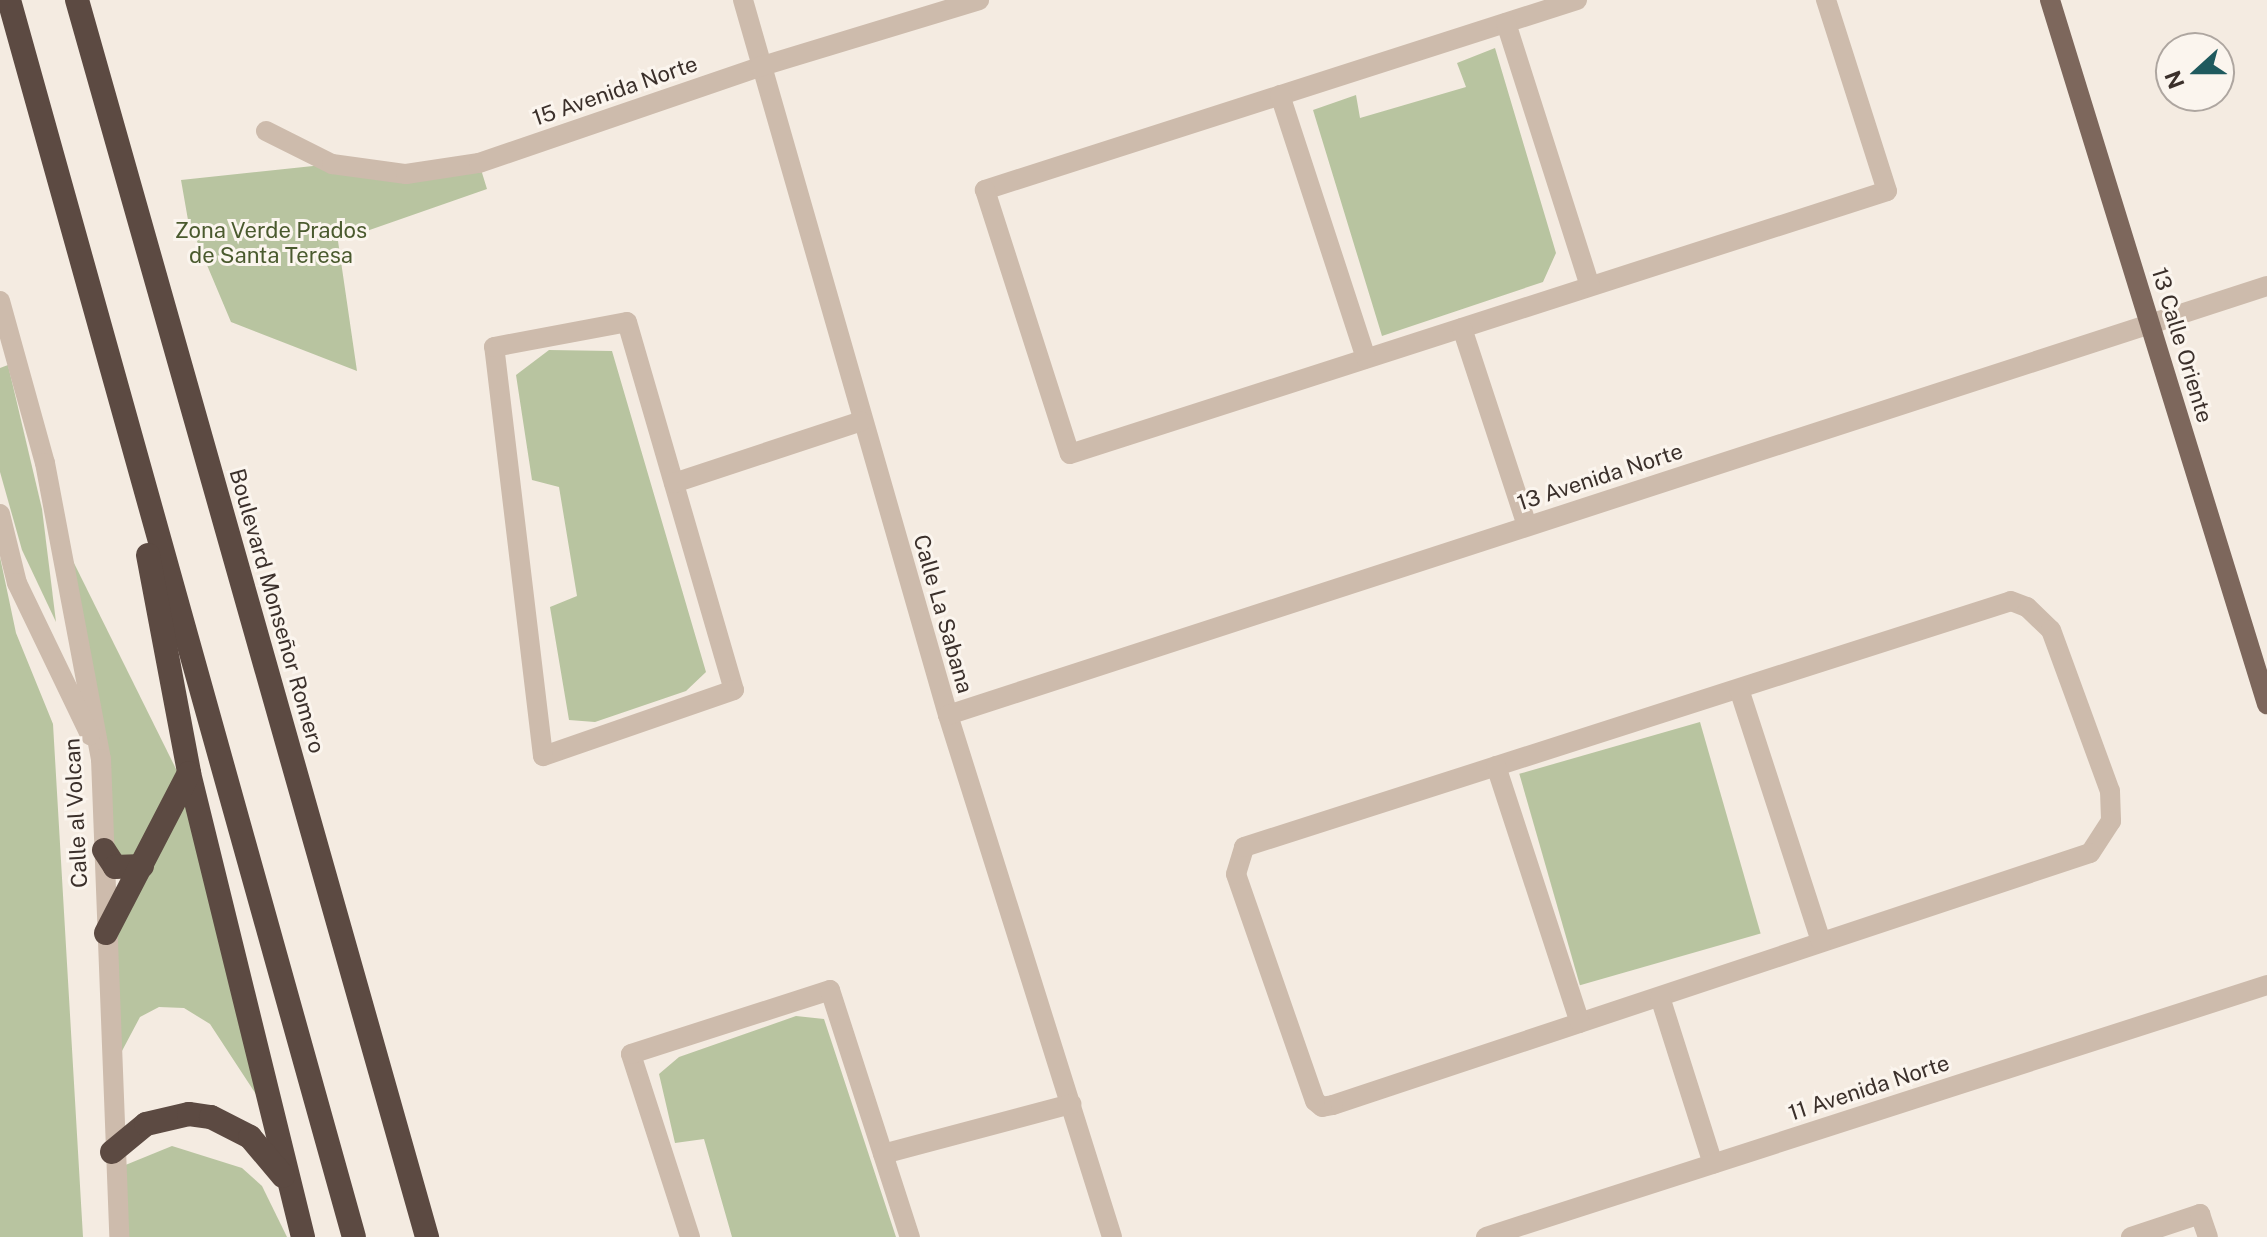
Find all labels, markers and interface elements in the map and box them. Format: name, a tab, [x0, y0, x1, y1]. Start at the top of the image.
north arrow	[2155, 32, 2235, 112]
street label: 15 Avenida Norte	[529, 50, 701, 132]
text: N	[2159, 67, 2190, 93]
park label: Zona Verde Prados de Santa Teresa	[175, 217, 367, 268]
street label: 13 Calle Oriente	[2146, 264, 2218, 426]
street label: 13 Avenida Norte	[1514, 438, 1686, 516]
street label: Boulevard Monseñor Romero	[224, 466, 330, 756]
street label: Calle La Sabana	[908, 532, 978, 696]
street label: Calle al Volcan	[59, 737, 93, 889]
street label: 11 Avenida Norte	[1785, 1050, 1953, 1126]

